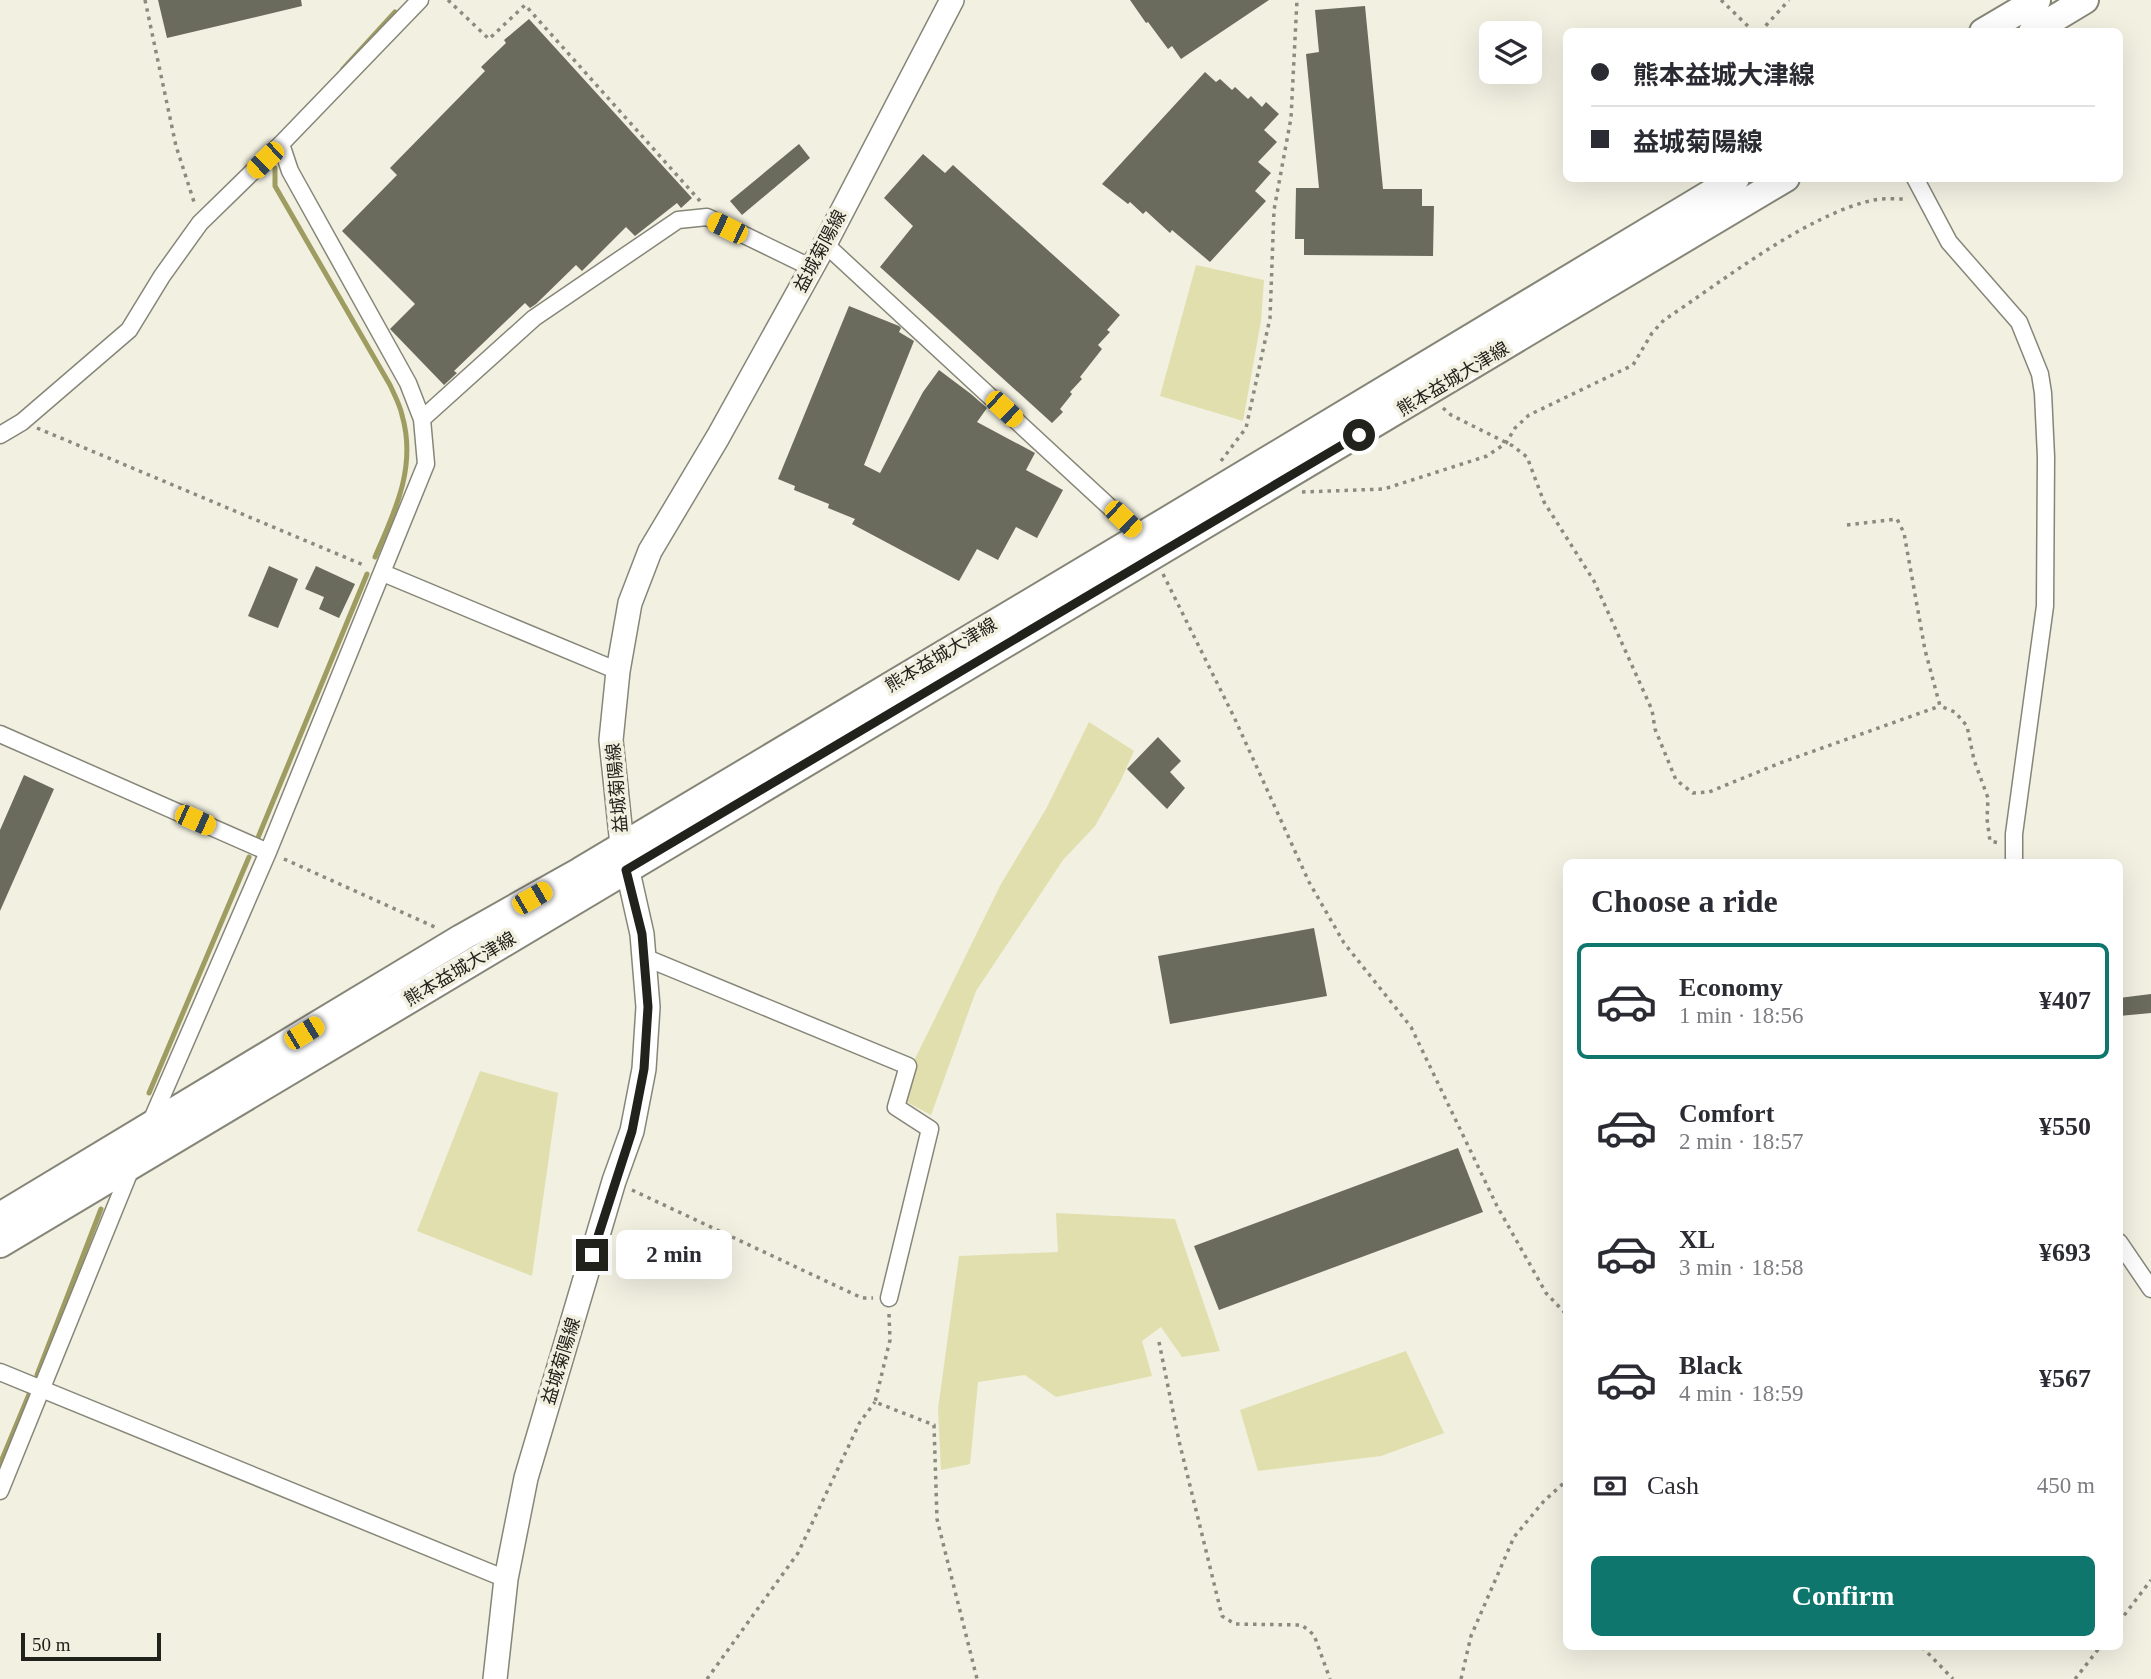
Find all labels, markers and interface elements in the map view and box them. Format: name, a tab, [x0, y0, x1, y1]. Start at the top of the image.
map controls	[1479, 21, 1542, 84]
button: layers	[1479, 21, 1542, 84]
text: 熊本益城大津線	[1633, 61, 1815, 90]
text: 益城菊陽線	[1633, 128, 1763, 157]
car	[243, 138, 288, 182]
street label: 益城菊陽線	[790, 207, 850, 295]
car	[704, 209, 751, 247]
street label: 熊本益城大津線	[1394, 338, 1512, 420]
car	[982, 387, 1027, 431]
route start	[1343, 419, 1375, 451]
car	[1101, 497, 1146, 541]
street label: 熊本益城大津線	[882, 614, 1000, 696]
street label: 益城菊陽線	[603, 742, 631, 834]
car	[172, 802, 219, 838]
car	[509, 878, 556, 918]
text: Choose a ride	[1591, 883, 1778, 919]
street label: 熊本益城大津線	[401, 928, 519, 1010]
icon: car	[1595, 970, 1658, 1033]
text: Economy	[1679, 973, 1783, 1002]
text: ¥407	[2039, 986, 2091, 1015]
text: 1 min · 18:56	[1679, 1003, 1804, 1028]
car	[281, 1013, 328, 1053]
icon: car	[1595, 1096, 1658, 1159]
text: Comfort	[1679, 1099, 1774, 1128]
text: ¥550	[2039, 1112, 2091, 1141]
text: 2 min · 18:57	[1679, 1129, 1804, 1154]
icon: car	[1595, 1222, 1658, 1285]
text: XL	[1679, 1225, 1715, 1254]
callout: 2 min	[616, 1230, 732, 1280]
text: ¥693	[2039, 1238, 2091, 1267]
route end	[576, 1239, 608, 1271]
text: 2 min	[646, 1242, 702, 1267]
text: 3 min · 18:58	[1679, 1255, 1804, 1280]
street label: 益城菊陽線	[538, 1315, 584, 1407]
icon: car	[1595, 1348, 1658, 1411]
text: Black	[1679, 1351, 1743, 1380]
text: ¥567	[2039, 1364, 2091, 1393]
text: 4 min · 18:59	[1679, 1381, 1804, 1406]
icon: cash	[1591, 1467, 1629, 1505]
text: Cash	[1647, 1471, 1699, 1500]
text: 450 m	[2037, 1473, 2095, 1498]
button: Confirm	[1591, 1556, 2095, 1636]
scale bar	[21, 1630, 161, 1662]
text: 50 m	[32, 1634, 71, 1655]

